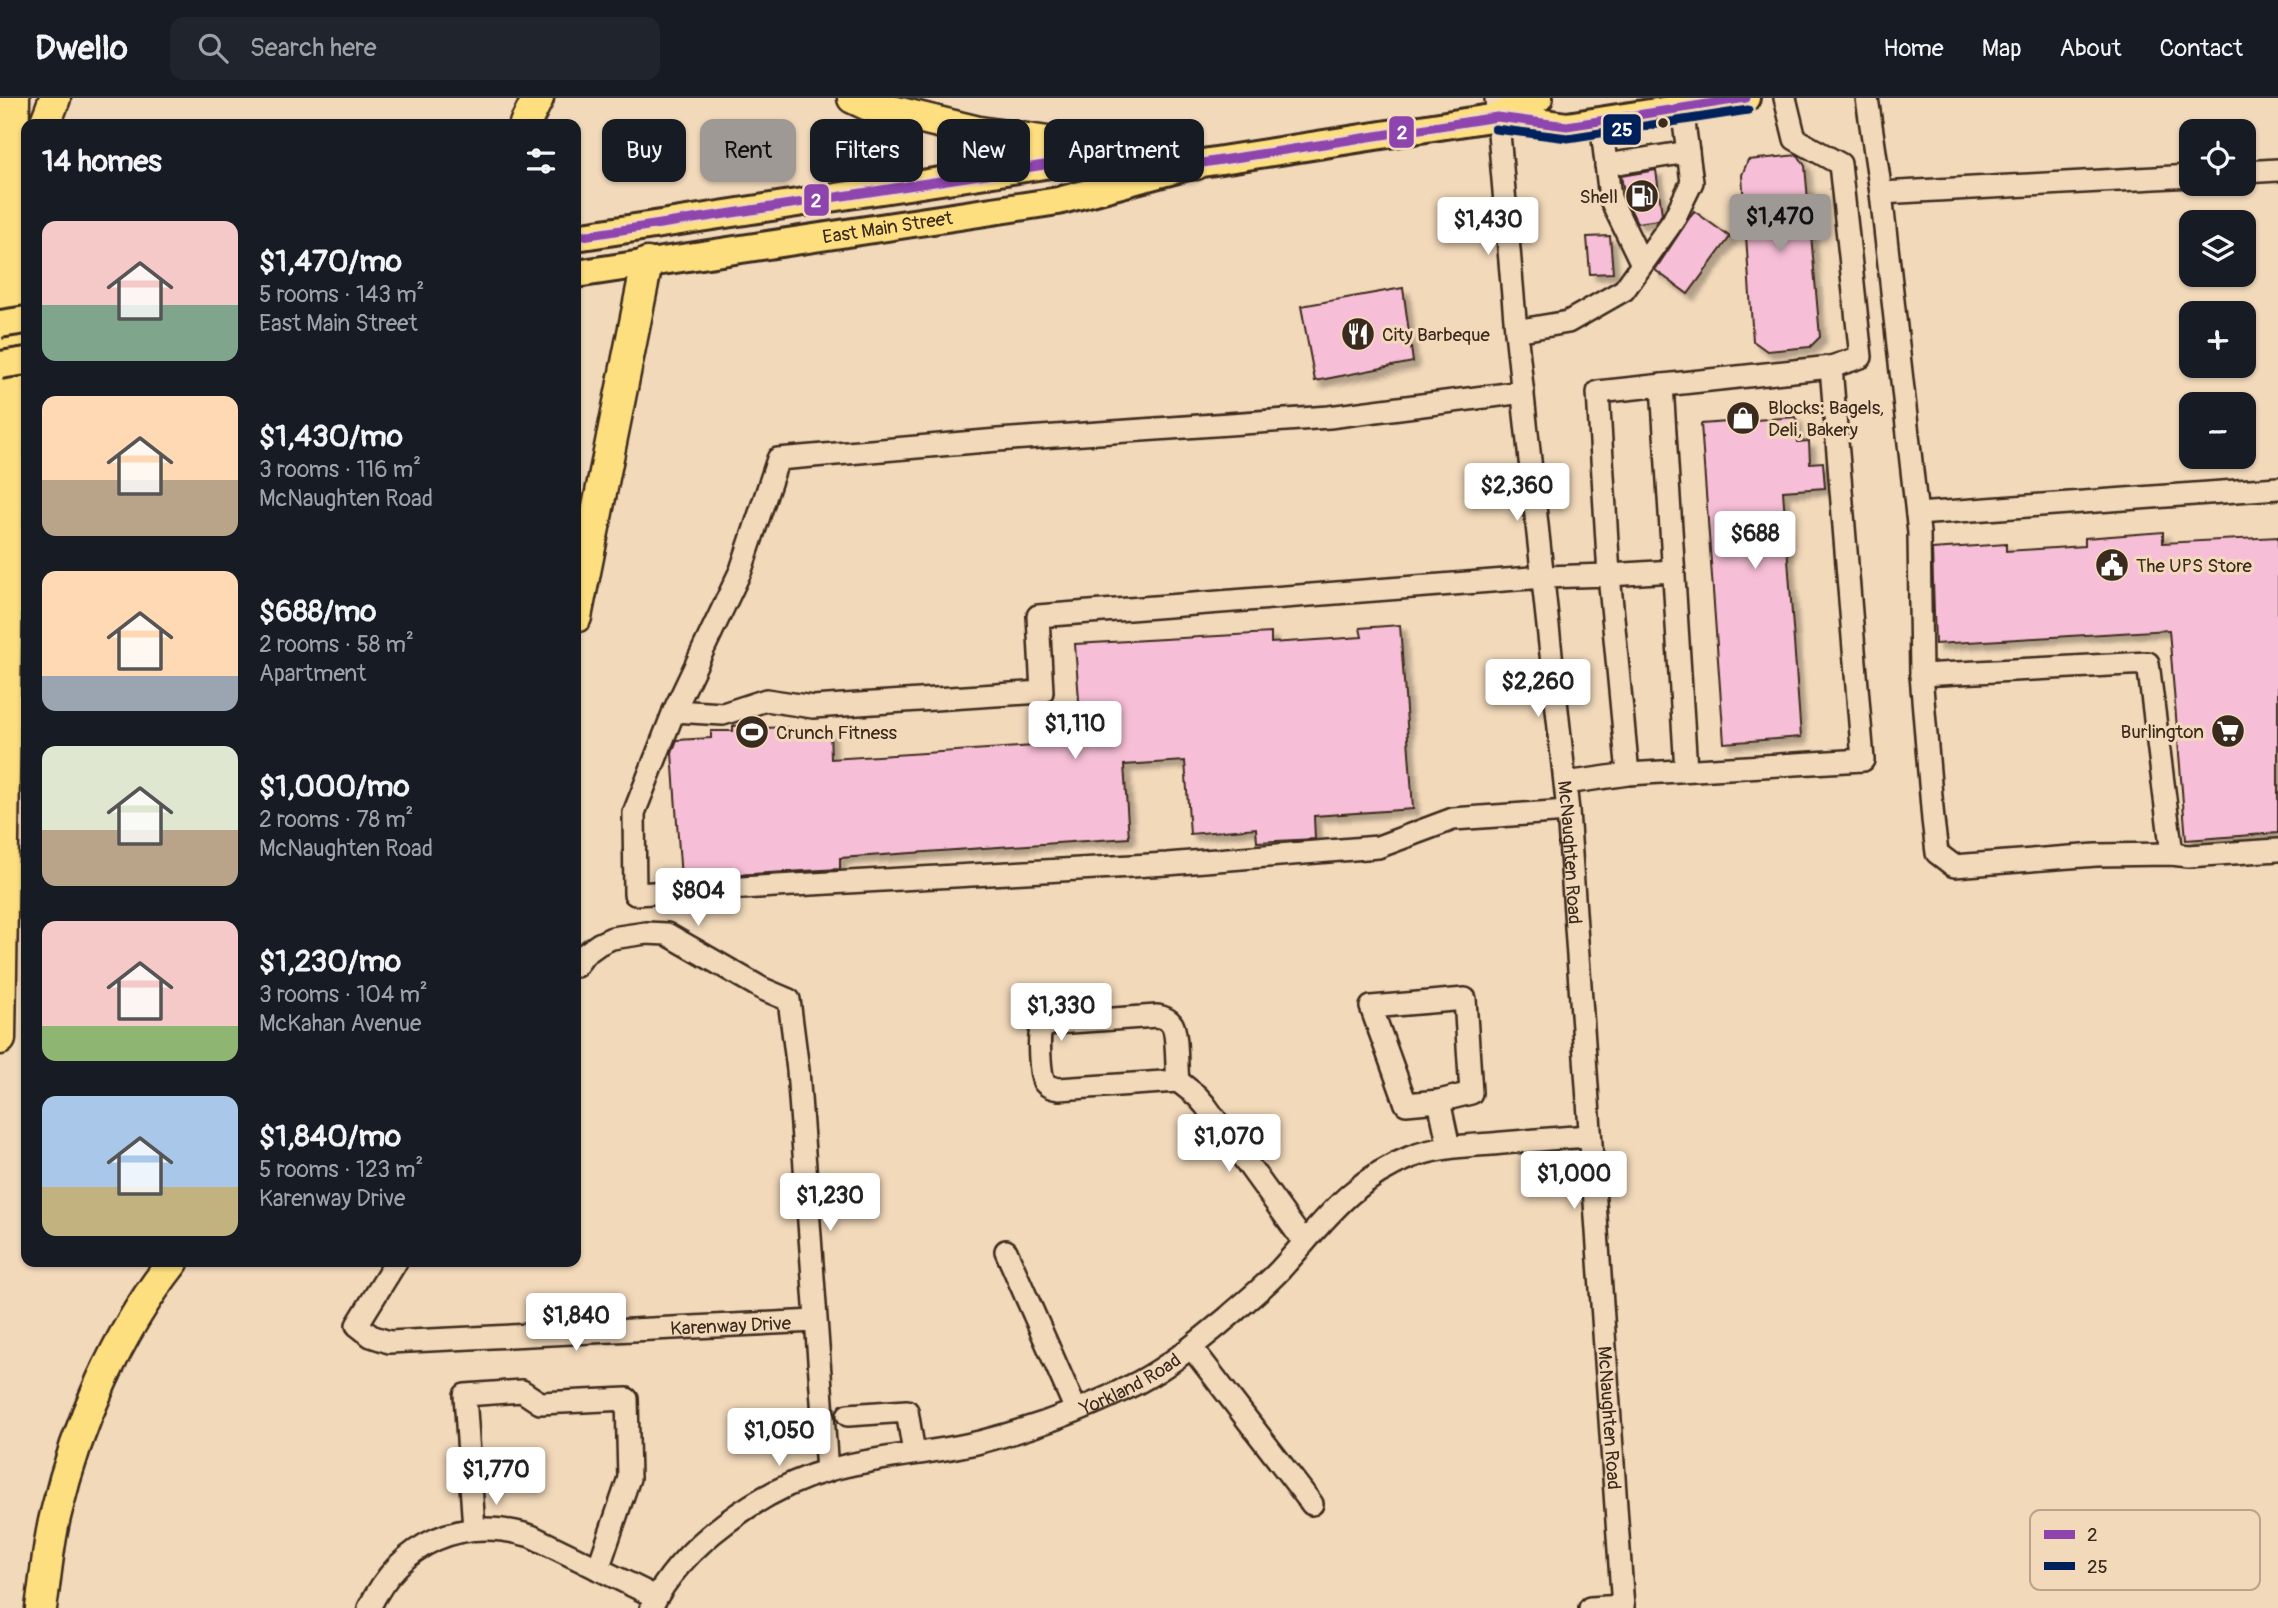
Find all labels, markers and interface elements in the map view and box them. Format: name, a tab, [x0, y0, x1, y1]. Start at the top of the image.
search box	[170, 17, 660, 80]
text: Dwello	[35, 28, 128, 69]
icon: search	[194, 29, 232, 67]
text: Search here	[250, 32, 377, 64]
text: Home	[1883, 34, 1944, 63]
text: Map	[1982, 34, 2022, 63]
text: About	[2060, 34, 2122, 63]
text: Contact	[2160, 34, 2243, 63]
line badge: 25	[1602, 113, 1642, 146]
line badge: 2	[1388, 115, 1415, 149]
unlabelled marker	[1656, 116, 1670, 130]
text: 25	[1612, 118, 1632, 142]
chip: Buy	[602, 119, 686, 182]
chip: Rent	[700, 119, 796, 182]
chip: Filters	[810, 119, 923, 182]
chip: New	[937, 119, 1030, 182]
chip: Apartment	[1044, 119, 1204, 182]
map controls	[2179, 119, 2256, 469]
button: locate	[2179, 119, 2256, 196]
text: 2	[1397, 121, 1408, 145]
icon: filters	[522, 142, 560, 180]
text: 14 homes	[42, 143, 162, 180]
fuel station icon: Shell	[1623, 177, 1661, 215]
line badge: 2	[803, 183, 830, 217]
place label: Shell	[1580, 185, 1618, 209]
text: 2	[811, 189, 822, 213]
pin: $1,470	[1723, 194, 1837, 254]
pin: $1,430	[1431, 198, 1545, 257]
text: $1,470	[1746, 202, 1814, 231]
text: $1,430	[1453, 205, 1523, 234]
street label: East Main Street	[821, 206, 955, 250]
button: layers	[2179, 210, 2256, 287]
text: $1,470/mo	[259, 243, 402, 280]
icon: home	[98, 249, 182, 333]
text: 5 rooms · 143 m²	[259, 280, 424, 309]
button: +	[2179, 301, 2256, 378]
text: East Main Street	[259, 309, 418, 338]
restaurant icon: City Barbeque	[1339, 315, 1377, 353]
place label: City Barbeque	[1382, 323, 1491, 347]
button: −	[2179, 392, 2256, 469]
place label: Blocks: Bagels, Deli, Bakery	[1768, 396, 1884, 442]
shop icon: Blocks: Bagels, Deli, Bakery	[1724, 399, 1762, 437]
text: $1,430/mo	[259, 418, 403, 455]
icon: home	[98, 424, 182, 508]
text: 3 rooms · 116 m²	[259, 455, 421, 484]
pin: $2,360	[1460, 464, 1574, 523]
text: $2,360	[1480, 471, 1554, 500]
text: McNaughten Road	[259, 484, 433, 513]
pin: $688	[1714, 512, 1796, 571]
text: $688	[1730, 519, 1780, 548]
public building icon: The UPS Store	[2093, 546, 2131, 584]
place label: The UPS Store	[2136, 554, 2253, 578]
text: $688/mo	[259, 593, 376, 630]
icon: home	[98, 599, 182, 683]
text: 2 rooms · 58 m²	[259, 630, 414, 659]
text: Apartment	[259, 659, 366, 688]
pin: $2,260	[1481, 660, 1595, 719]
text: $2,260	[1501, 667, 1575, 696]
pin: $1,110	[1018, 702, 1132, 761]
text: $1,110	[1045, 709, 1106, 738]
supermarket icon: Burlington	[2209, 712, 2247, 750]
sports icon: Crunch Fitness	[733, 713, 771, 751]
place label: Burlington	[2120, 720, 2204, 744]
place label: Crunch Fitness	[776, 721, 898, 745]
text: $1,000/mo	[259, 768, 410, 805]
icon: home	[98, 774, 182, 858]
street label: McNaughten Road	[1552, 779, 1587, 925]
text: 2 rooms · 78 m²	[259, 805, 413, 834]
text: McNaughten Road	[259, 834, 433, 863]
pin: $804	[657, 868, 739, 928]
text: $804	[671, 876, 725, 905]
text: $1,230/mo	[259, 943, 401, 980]
icon: home	[98, 949, 182, 1033]
text: 3 rooms · 104 m²	[259, 980, 428, 1009]
pin: $1,330	[1004, 984, 1118, 1043]
text: $1,330	[1027, 991, 1095, 1020]
text: McKahan Avenue	[259, 1009, 421, 1038]
pin: $1,070	[1172, 1114, 1286, 1174]
text: $1,840/mo	[259, 1118, 401, 1155]
text: $1,070	[1194, 1122, 1264, 1151]
icon: home	[98, 1124, 182, 1208]
pin: $1,000	[1517, 1152, 1631, 1211]
text: 5 rooms · 123 m²	[259, 1155, 423, 1184]
text: $1,000	[1537, 1159, 1611, 1188]
pin: $1,230	[773, 1174, 887, 1233]
text: $1,230	[796, 1181, 864, 1210]
text: Karenway Drive	[259, 1184, 405, 1213]
pin: $1,840	[519, 1294, 633, 1353]
text: $1,840	[542, 1301, 610, 1330]
street label: Karenway Drive	[670, 1311, 792, 1341]
street label: McNaughten Road	[1592, 1345, 1626, 1491]
street label: Yorkland Road	[1076, 1348, 1186, 1421]
pin: $1,050	[722, 1408, 836, 1468]
text: $1,050	[743, 1416, 815, 1445]
pin: $1,770	[439, 1448, 553, 1507]
text: $1,770	[462, 1455, 530, 1484]
legend	[2030, 1510, 2260, 1590]
text: 2	[2087, 1523, 2098, 1547]
text: 25	[2087, 1555, 2108, 1579]

